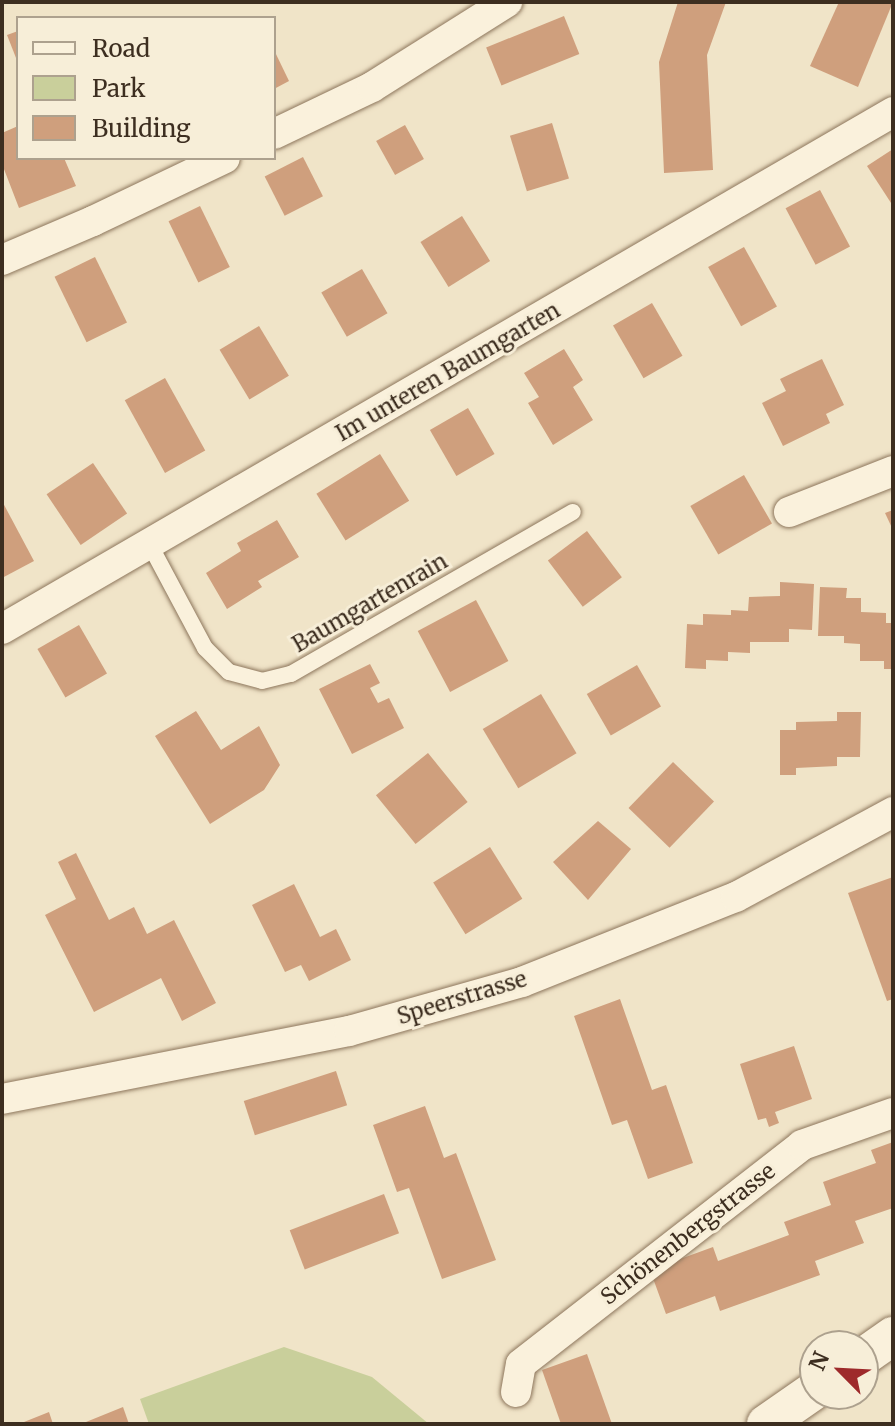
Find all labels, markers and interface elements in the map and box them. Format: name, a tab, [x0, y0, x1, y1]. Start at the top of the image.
legend	[16, 16, 276, 160]
text: Road	[92, 33, 150, 64]
text: Park	[92, 73, 145, 104]
text: Building	[92, 113, 191, 144]
street label: Im unteren Baumgarten	[331, 297, 565, 447]
street label: Baumgartenrain	[288, 548, 452, 658]
street label: Speerstrasse	[394, 966, 530, 1030]
street label: Schönenbergstrasse	[596, 1158, 780, 1310]
north arrow	[799, 1330, 879, 1410]
text: N	[803, 1347, 835, 1375]

